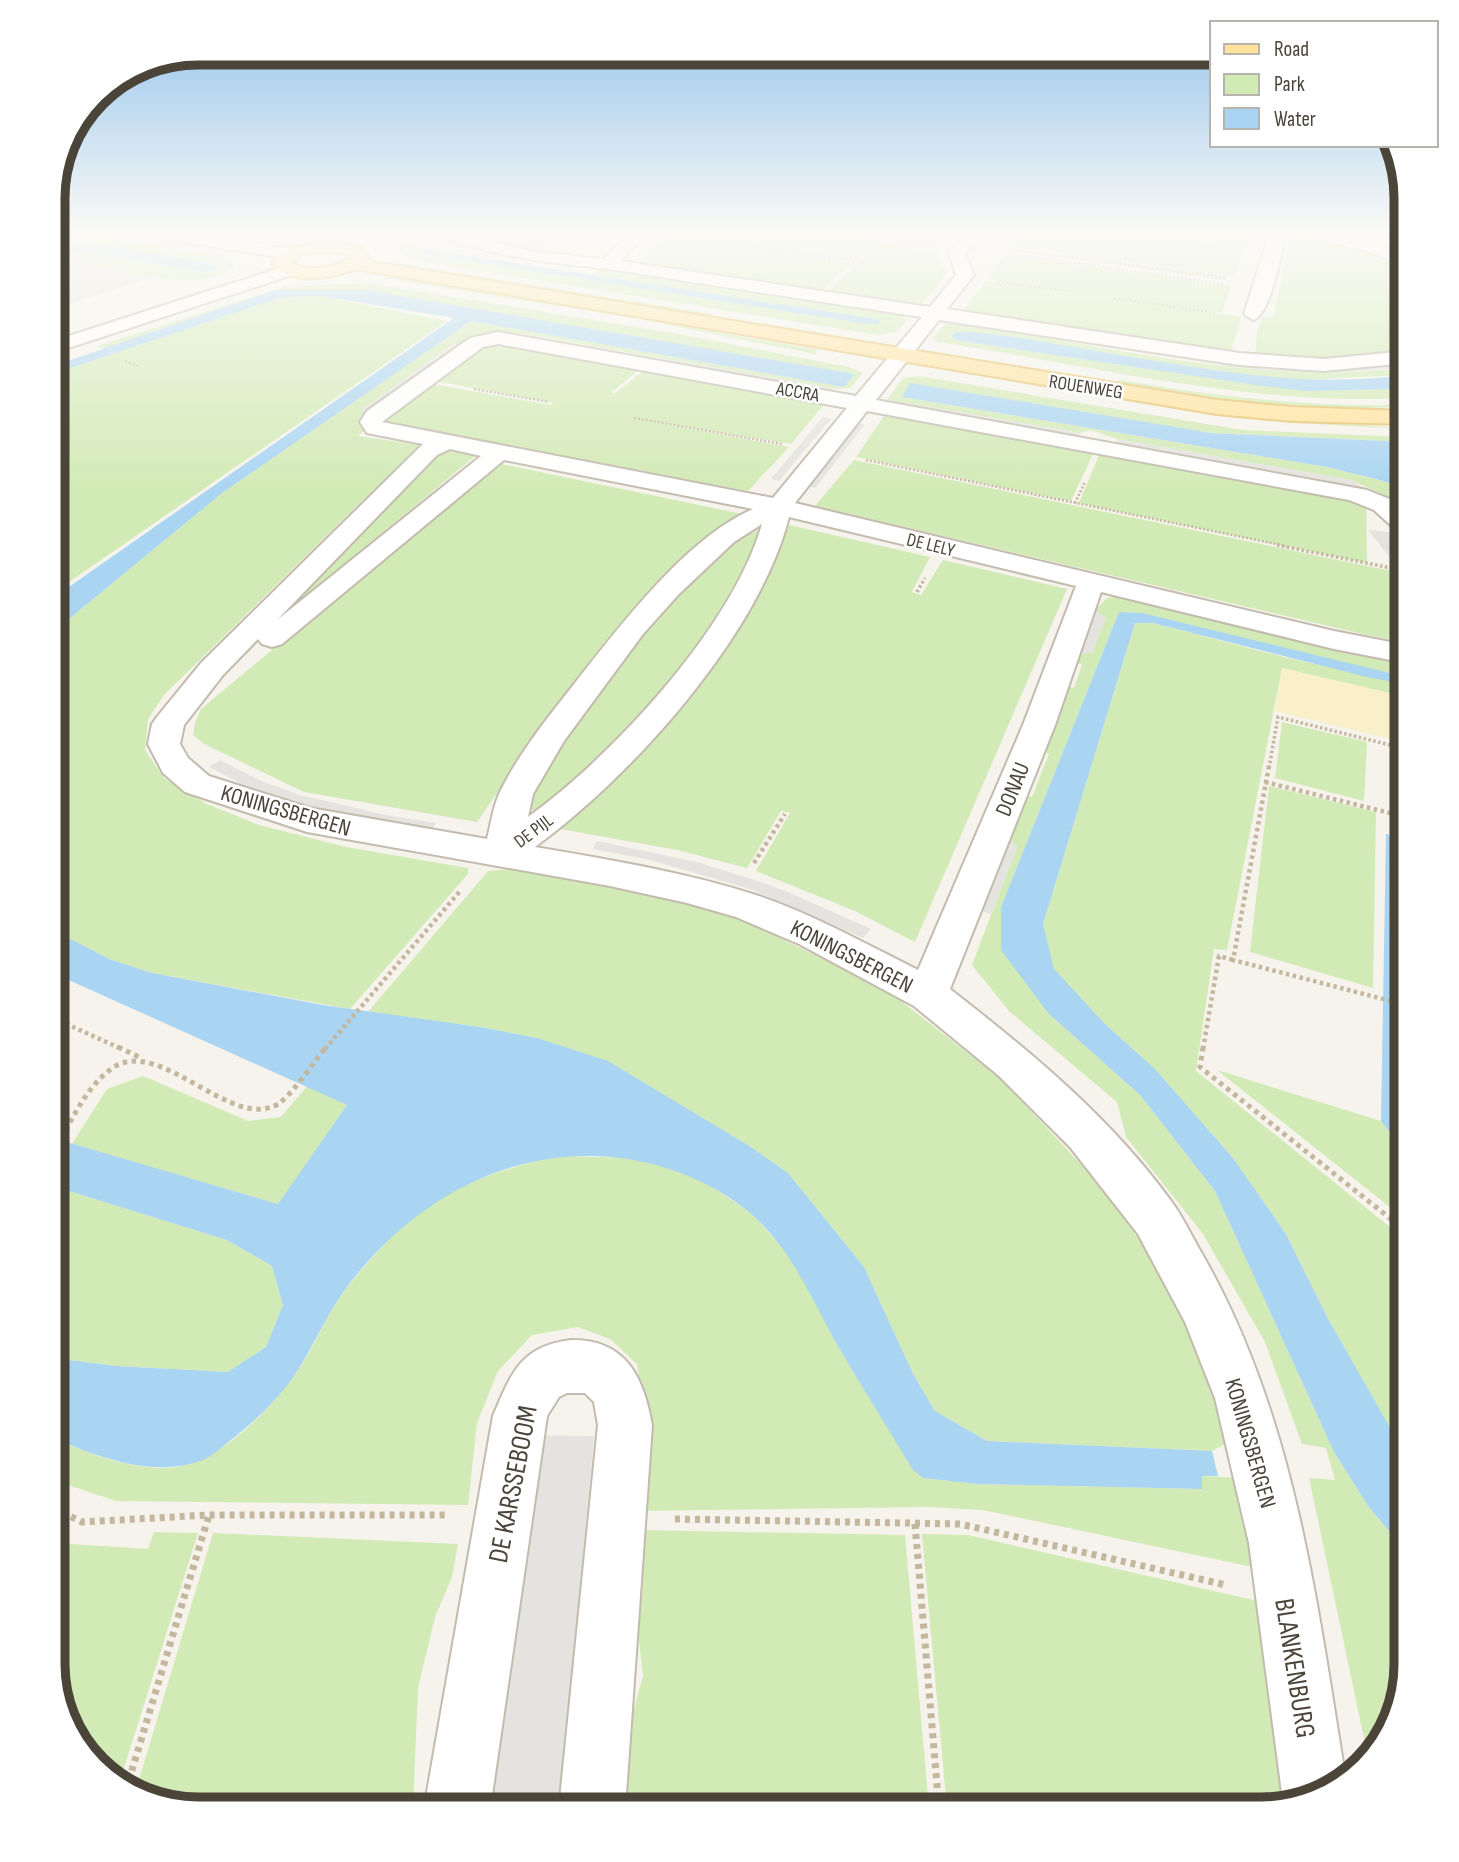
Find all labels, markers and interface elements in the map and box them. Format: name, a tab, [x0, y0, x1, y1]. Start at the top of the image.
legend	[1210, 21, 1438, 147]
text: Road	[1274, 37, 1309, 62]
text: Park	[1274, 72, 1305, 97]
text: Water	[1274, 107, 1316, 132]
street label: ROUENWEG	[1047, 370, 1124, 405]
street label: ACCRA	[774, 377, 822, 408]
street label: DE LELY	[904, 528, 957, 563]
street label: DONAU	[990, 758, 1036, 820]
street label: KONINGSBERGEN	[218, 779, 354, 843]
street label: DE PIJL	[510, 809, 558, 853]
street label: KONINGSBERGEN	[786, 914, 917, 1000]
street label: KONINGSBERGEN	[1218, 1375, 1282, 1511]
street label: DE KARSSEBOOM	[482, 1403, 545, 1566]
street label: BLANKENBURG	[1267, 1596, 1322, 1740]

